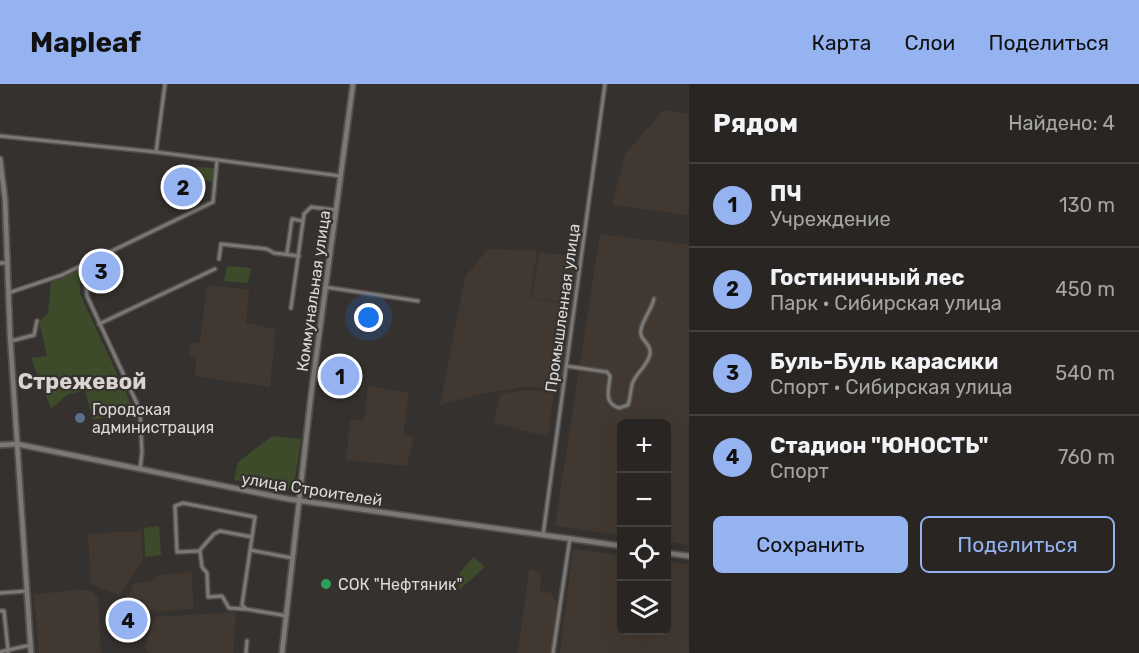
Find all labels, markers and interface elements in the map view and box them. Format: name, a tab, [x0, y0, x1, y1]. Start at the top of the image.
text: Mapleaf	[30, 26, 141, 59]
text: Карта	[811, 30, 871, 55]
text: Слои	[904, 30, 955, 55]
text: Поделиться	[988, 30, 1109, 55]
text: Рядом	[713, 108, 798, 139]
text: Найдено: 4	[1008, 111, 1115, 135]
pin: 2	[164, 164, 202, 210]
text: ПЧ	[770, 180, 802, 207]
text: 1	[728, 193, 737, 217]
text: 130 m	[1059, 193, 1115, 217]
text: Учреждение	[770, 207, 891, 231]
street label: Коммунальная улица	[293, 209, 334, 373]
street label: Промышленная улица	[541, 222, 584, 394]
pin: 3	[82, 248, 120, 294]
text: Гостиничный лес	[770, 264, 965, 291]
text: 2	[726, 277, 739, 301]
text: 450 m	[1055, 277, 1115, 301]
text: Парк · Сибирская улица	[770, 291, 1002, 315]
your location	[354, 303, 383, 332]
text: Буль-Буль карасики	[770, 348, 998, 375]
pin: 1	[320, 354, 360, 398]
text: 3	[726, 361, 739, 385]
text: 540 m	[1055, 361, 1115, 385]
district label: Стрежевой	[18, 368, 146, 395]
text: Спорт · Сибирская улица	[770, 375, 1013, 399]
place label: Городская администрация	[92, 400, 214, 437]
marker: Городская администрация	[73, 411, 87, 425]
map controls	[617, 419, 671, 635]
button: +	[617, 419, 671, 473]
text: Стадион "ЮНОСТЬ"	[770, 432, 989, 459]
text: 4	[726, 445, 739, 469]
text: 760 m	[1058, 445, 1115, 469]
text: Спорт	[770, 459, 829, 483]
street label: улица Строителей	[240, 469, 384, 510]
button: −	[617, 473, 671, 527]
button: Сохранить	[713, 516, 908, 573]
button: Поделиться	[920, 516, 1115, 573]
button: locate	[617, 527, 671, 581]
place label: СОК "Нефтяник"	[338, 575, 462, 594]
marker: СОК "Нефтяник"	[319, 577, 333, 591]
button: layers	[617, 581, 671, 635]
pin: 4	[108, 598, 148, 642]

